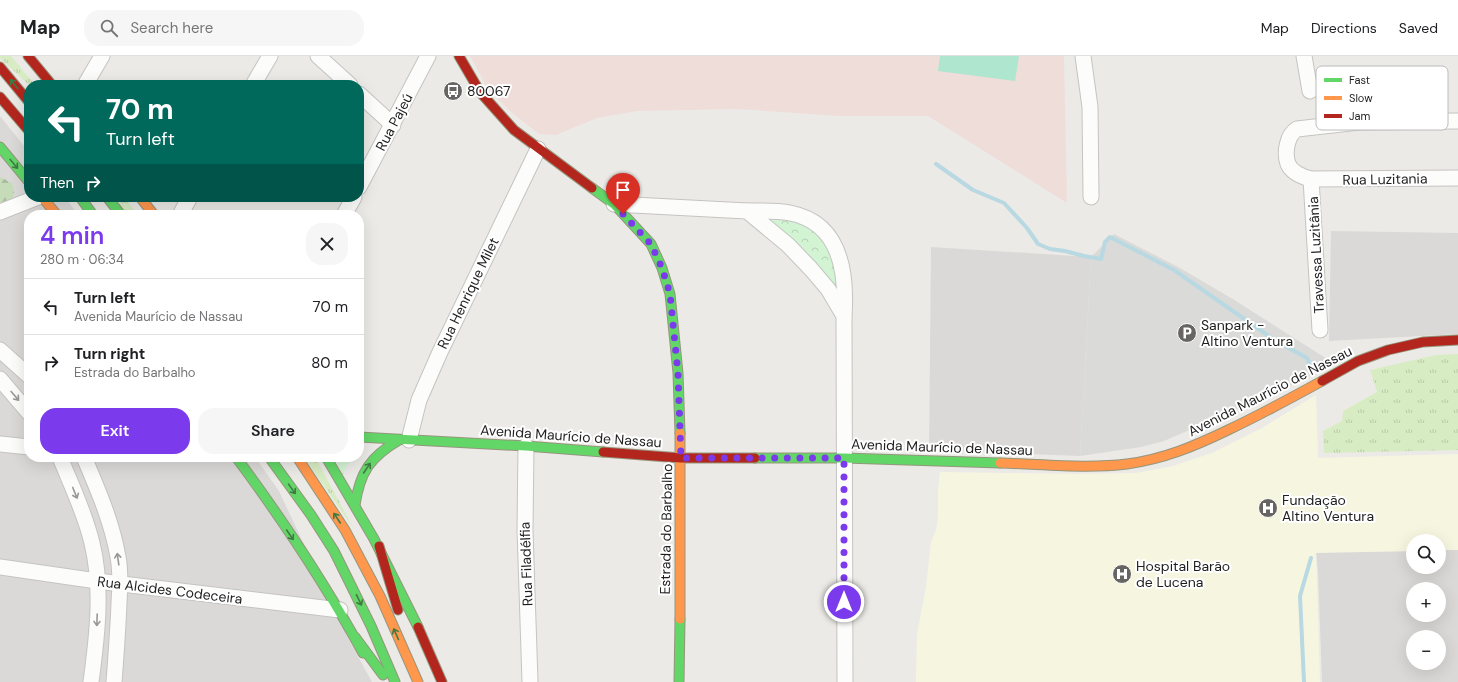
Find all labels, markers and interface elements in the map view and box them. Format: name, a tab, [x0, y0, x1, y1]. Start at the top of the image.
search box	[84, 10, 364, 46]
text: Map	[20, 15, 60, 40]
icon: search	[98, 17, 120, 39]
text: Search here	[130, 18, 213, 38]
text: Map	[1261, 19, 1289, 37]
text: Directions	[1311, 19, 1377, 37]
text: Saved	[1399, 19, 1438, 37]
legend	[1316, 66, 1448, 130]
text: Fast	[1349, 73, 1370, 87]
one-way arrow	[10, 79, 19, 90]
bus stop icon: 80067	[442, 80, 464, 102]
place label: 80067	[467, 82, 511, 100]
street label: Rua Pajeú	[371, 90, 417, 154]
text: 70 m	[106, 91, 174, 128]
text: Slow	[1349, 91, 1373, 105]
icon: left	[40, 96, 92, 148]
text: Jam	[1349, 109, 1370, 123]
text: Turn left	[106, 127, 175, 151]
one-way arrow	[10, 159, 19, 170]
street label: Rua Luzitania	[1342, 169, 1428, 189]
icon: right	[82, 172, 104, 194]
text: Then	[40, 173, 74, 193]
pin	[606, 173, 640, 214]
icon: arrive	[612, 179, 634, 201]
street label: Travessa Luzitânia	[1304, 196, 1328, 314]
text: 4 min	[40, 220, 104, 251]
button: close	[306, 223, 348, 265]
street label: Rua Henrique Milet	[433, 234, 503, 352]
text: 280 m · 06:34	[40, 251, 124, 268]
text: Turn left	[74, 288, 135, 308]
icon: left	[40, 296, 62, 318]
text: 70 m	[313, 297, 348, 317]
text: Avenida Maurício de Nassau	[74, 308, 243, 325]
place label: Sanpark - Altino Ventura	[1201, 316, 1293, 350]
parking icon: Sanpark - Altino Ventura	[1176, 322, 1198, 344]
street label: Avenida Maurício de Nassau	[1185, 342, 1355, 440]
text: Turn right	[74, 344, 145, 364]
icon: right	[40, 352, 62, 374]
text: 80 m	[311, 353, 348, 373]
text: Estrada do Barbalho	[74, 364, 196, 381]
one-way arrow	[10, 390, 19, 401]
button: Exit	[40, 408, 190, 454]
button: Share	[198, 408, 348, 454]
street label: Avenida Maurício de Nassau	[480, 421, 662, 451]
street label: Avenida Maurício de Nassau	[851, 435, 1033, 459]
one-way arrow	[363, 463, 371, 474]
street label: Estrada do Barbalho	[656, 463, 676, 595]
one-way arrow	[288, 483, 296, 494]
one-way arrow	[71, 487, 79, 499]
place label: Fundação Altino Ventura	[1282, 491, 1374, 525]
hospital icon: Fundação Altino Ventura	[1257, 497, 1279, 519]
one-way arrow	[333, 513, 341, 524]
street label: Rua Filadélfia	[516, 521, 536, 607]
one-way arrow	[286, 529, 294, 540]
map controls	[1406, 534, 1446, 670]
button: search	[1406, 534, 1446, 574]
one-way arrow	[114, 553, 122, 566]
place label: Hospital Barão de Lucena	[1136, 557, 1230, 591]
hospital icon: Hospital Barão de Lucena	[1111, 563, 1133, 585]
street label: Rua Alcides Codeceira	[96, 572, 244, 608]
position arrow	[823, 581, 865, 623]
button: +	[1406, 582, 1446, 622]
one-way arrow	[355, 594, 363, 606]
one-way arrow	[94, 613, 101, 626]
one-way arrow	[392, 628, 399, 640]
button: −	[1406, 630, 1446, 670]

